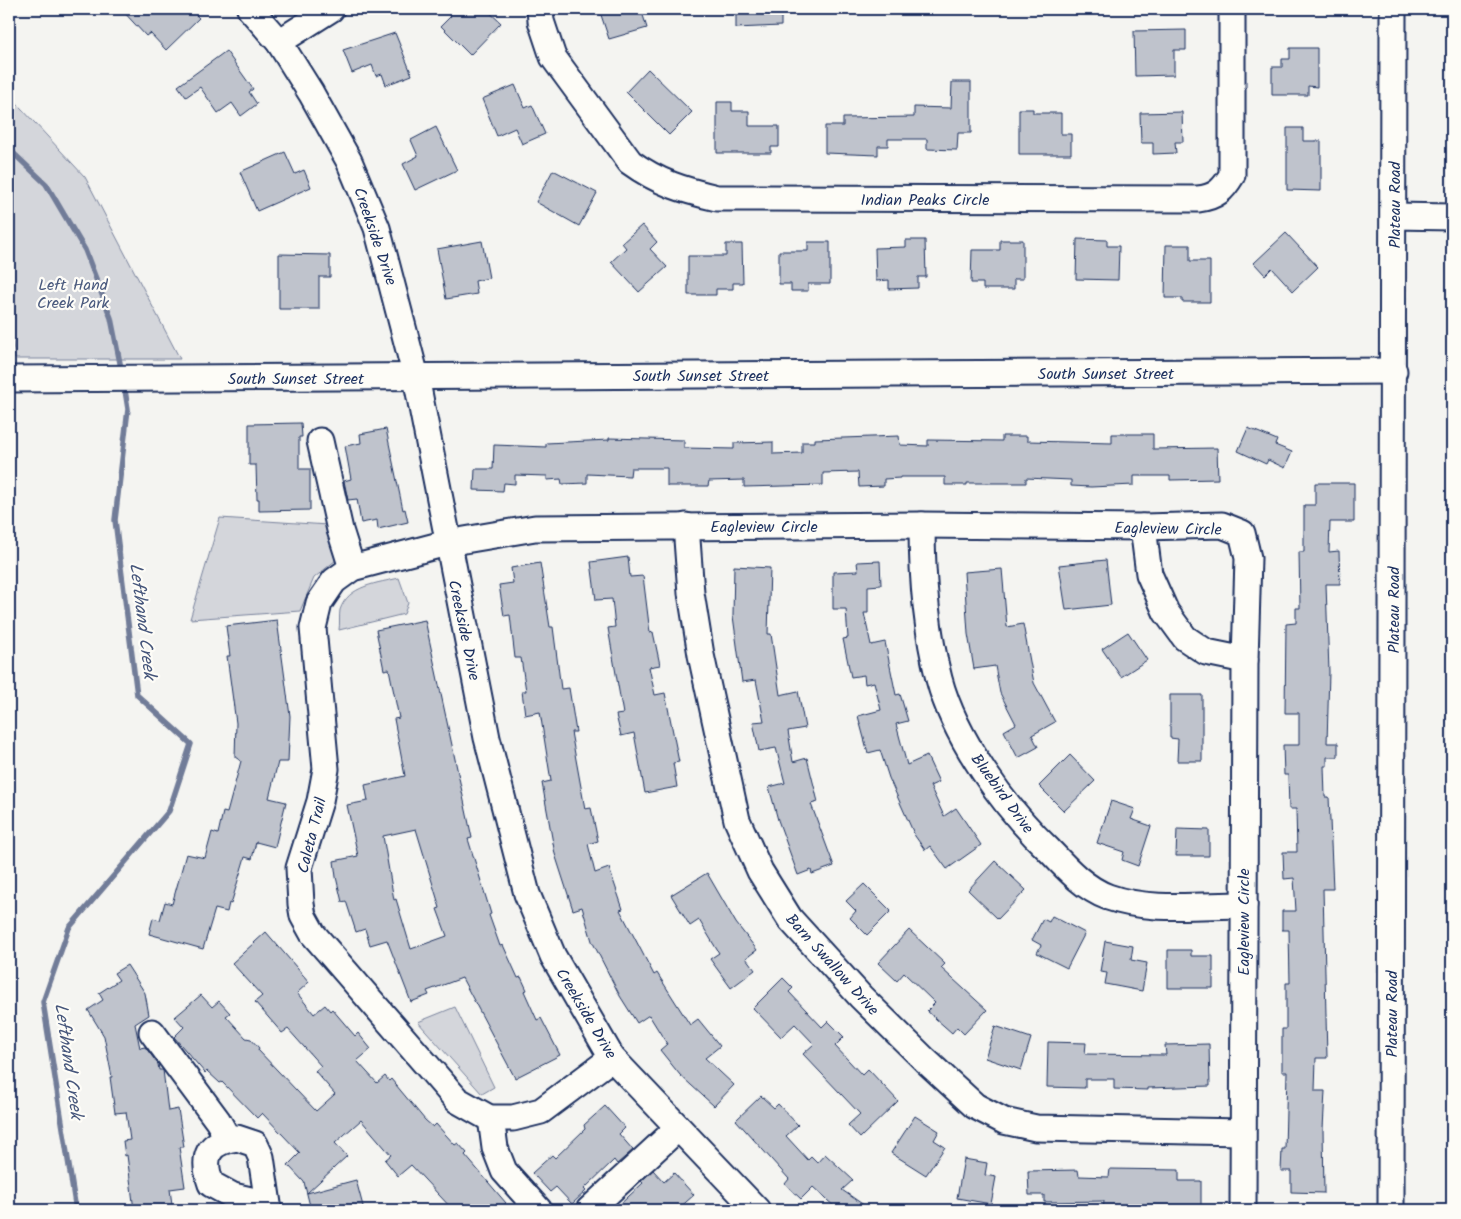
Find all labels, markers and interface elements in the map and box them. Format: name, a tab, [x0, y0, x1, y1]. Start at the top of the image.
street label: Plateau Road	[1383, 160, 1408, 249]
street label: Creekside Drive	[346, 184, 403, 289]
street label: Indian Peaks Circle	[861, 188, 989, 213]
park label: Left Hand Creek Park	[37, 273, 110, 316]
street label: South Sunset Street	[1038, 362, 1175, 387]
street label: South Sunset Street	[633, 364, 770, 389]
street label: South Sunset Street	[228, 367, 365, 392]
street label: Eagleview Circle	[710, 515, 818, 540]
street label: Eagleview Circle	[1114, 516, 1222, 543]
water label: Lefthand Creek	[120, 561, 163, 684]
street label: Plateau Road	[1382, 565, 1407, 654]
street label: Creekside Drive	[441, 578, 486, 683]
street label: Bluebird Drive	[964, 748, 1040, 839]
street label: Caleta Trail	[291, 795, 334, 876]
street label: Eagleview Circle	[1232, 868, 1257, 976]
street label: Barn Swallow Drive	[779, 908, 885, 1022]
street label: Creekside Drive	[549, 963, 623, 1064]
street label: Plateau Road	[1380, 969, 1405, 1058]
water label: Lefthand Creek	[45, 1001, 90, 1124]

